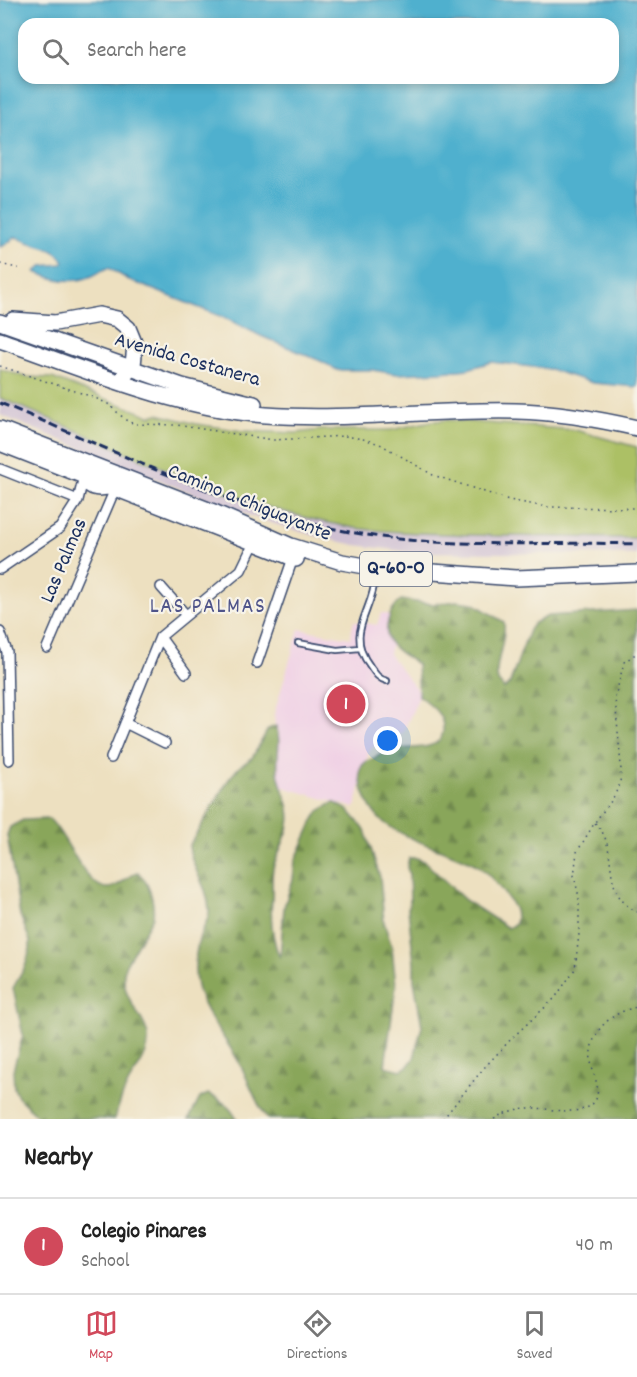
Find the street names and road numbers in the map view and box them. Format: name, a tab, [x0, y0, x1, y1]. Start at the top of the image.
street label: Avenida Costanera	[111, 326, 264, 396]
street label: Camino a Chiguayante	[163, 458, 335, 550]
street label: Las Palmas	[34, 514, 96, 608]
road number: Q-60-O	[360, 552, 432, 586]

